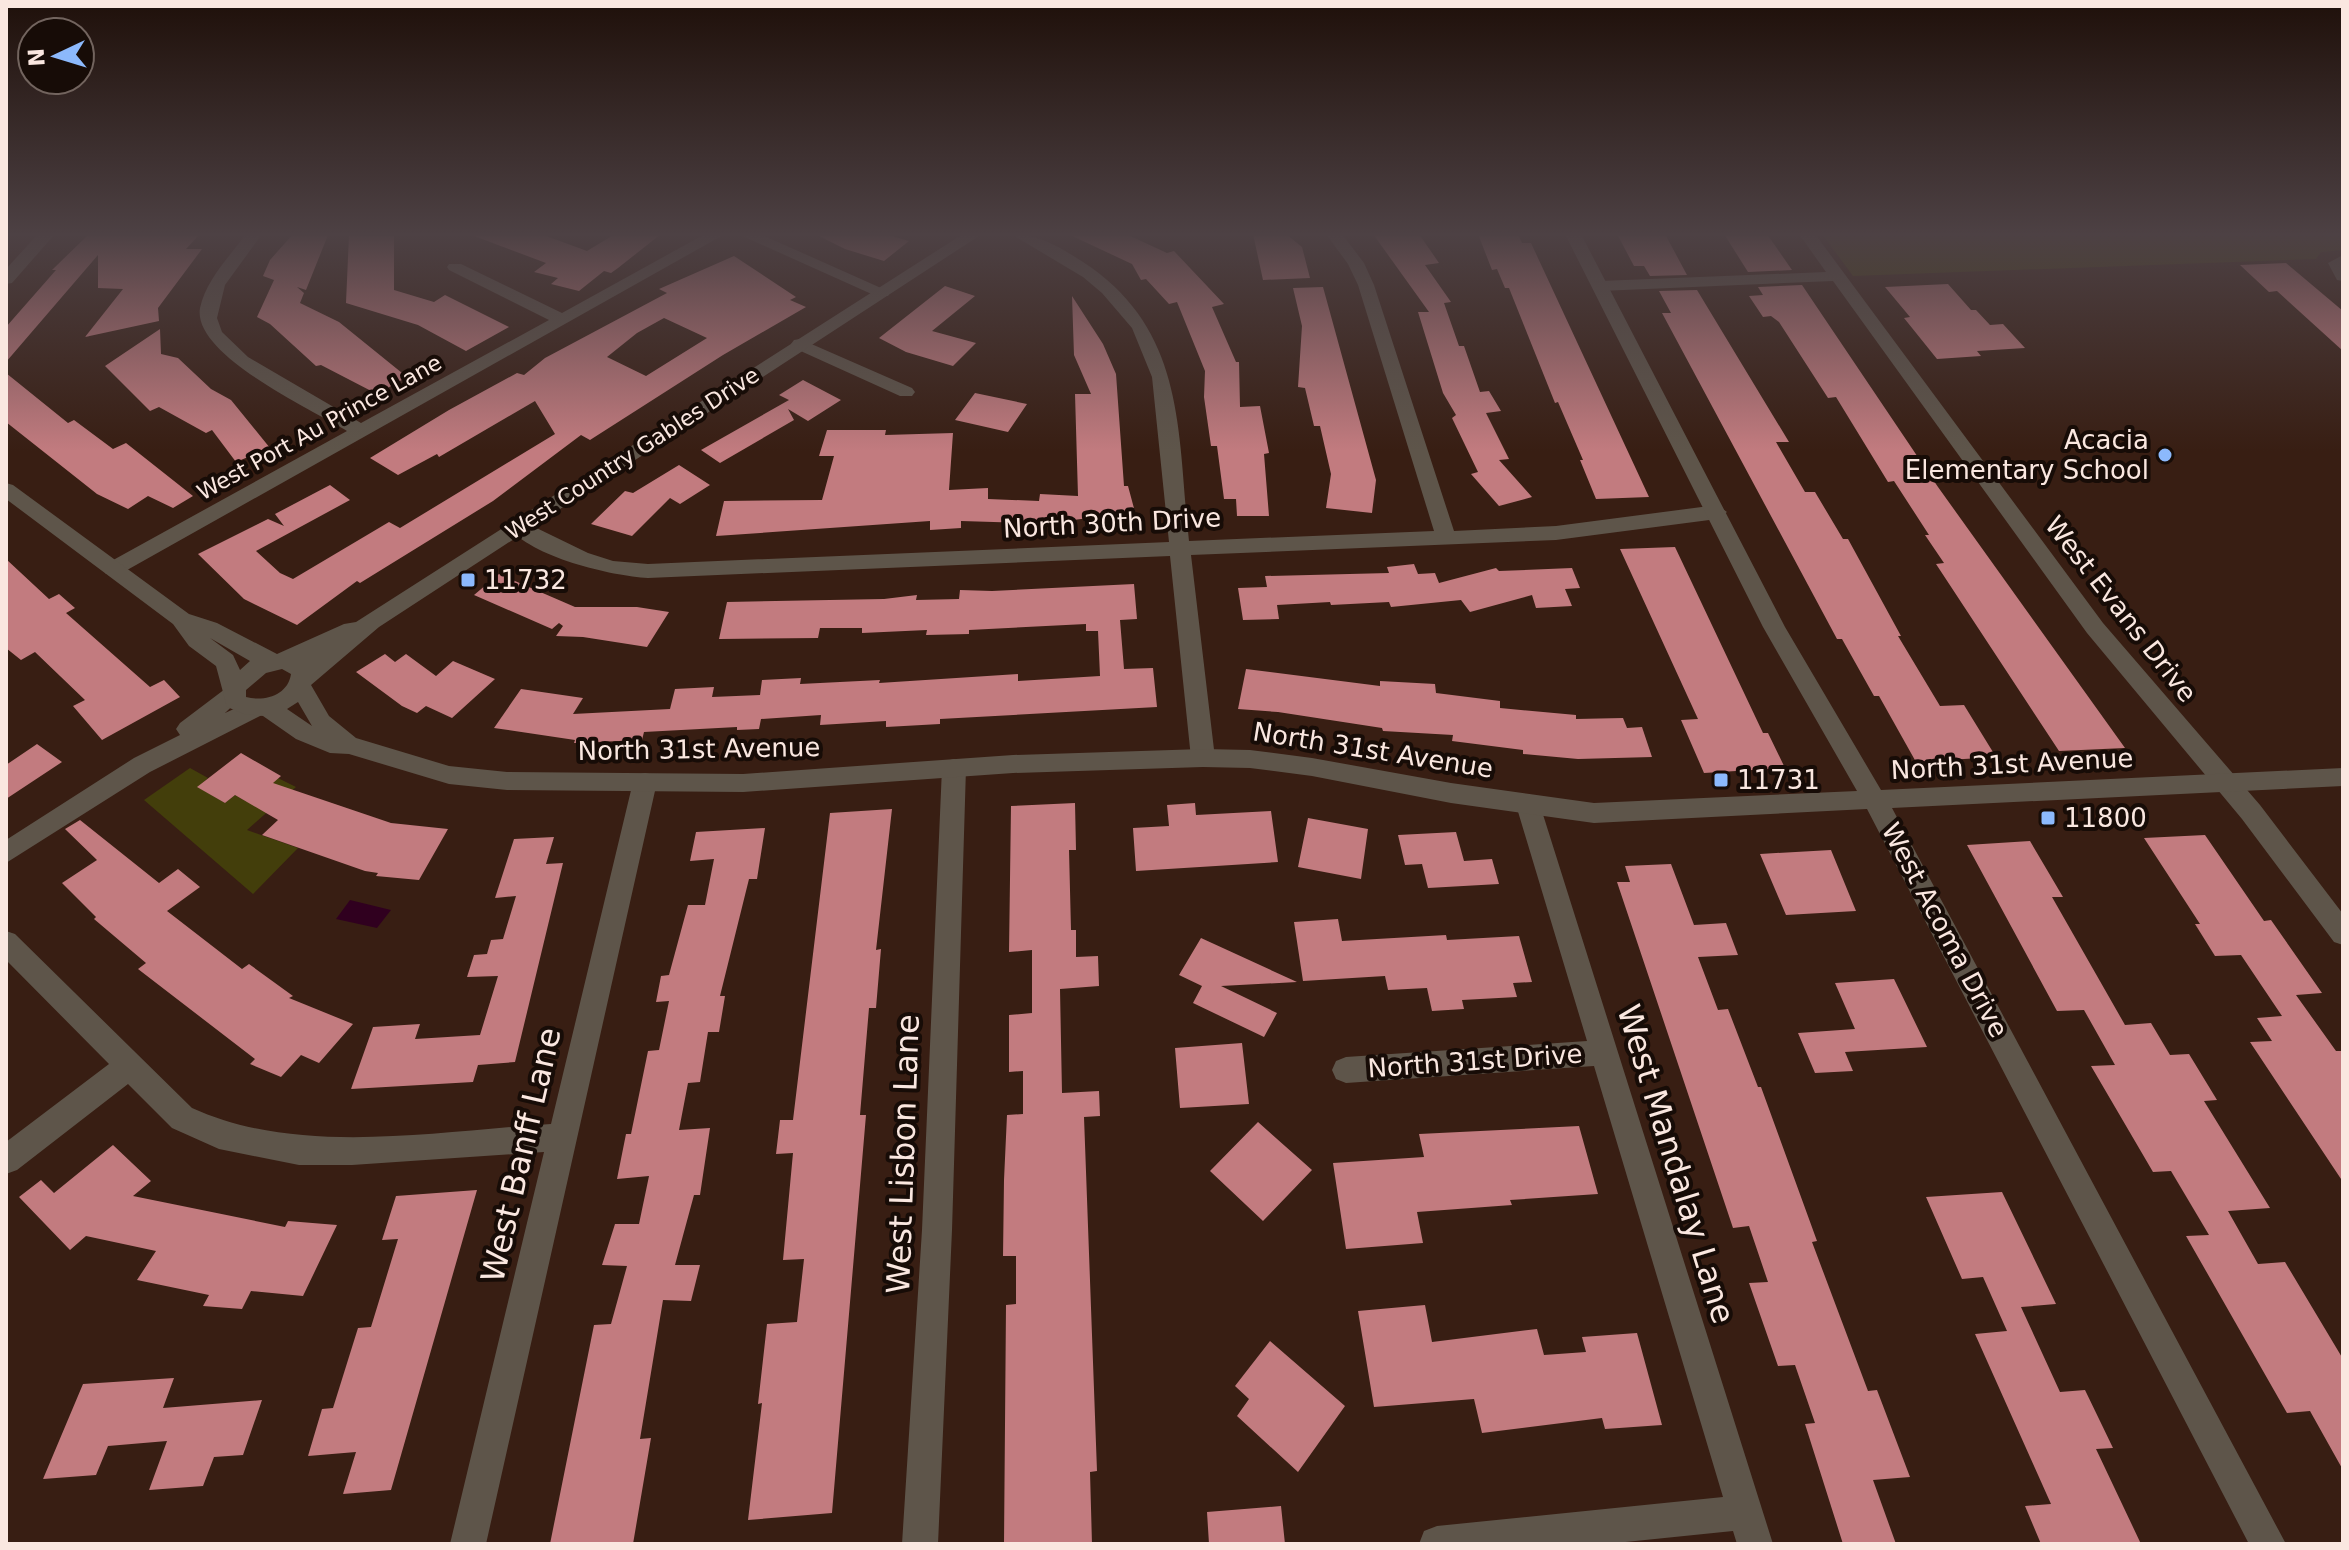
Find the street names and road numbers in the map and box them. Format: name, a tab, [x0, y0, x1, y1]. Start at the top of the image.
street label: West Port Au Prince Lane	[193, 350, 446, 505]
street label: West Country Gables Drive	[501, 362, 764, 545]
street label: North 30th Drive	[1002, 502, 1222, 544]
street label: West Evans Drive	[2039, 510, 2203, 708]
street label: North 31st Avenue	[1251, 716, 1495, 784]
street label: North 31st Avenue	[577, 732, 821, 766]
street label: North 31st Avenue	[1890, 743, 2134, 785]
street label: West Acoma Drive	[1876, 818, 2014, 1042]
street label: West Mandalay Lane	[1609, 1000, 1743, 1328]
street label: West Lisbon Lane	[879, 1013, 927, 1295]
street label: West Banff Lane	[473, 1024, 569, 1286]
street label: North 31st Drive	[1367, 1039, 1583, 1083]

